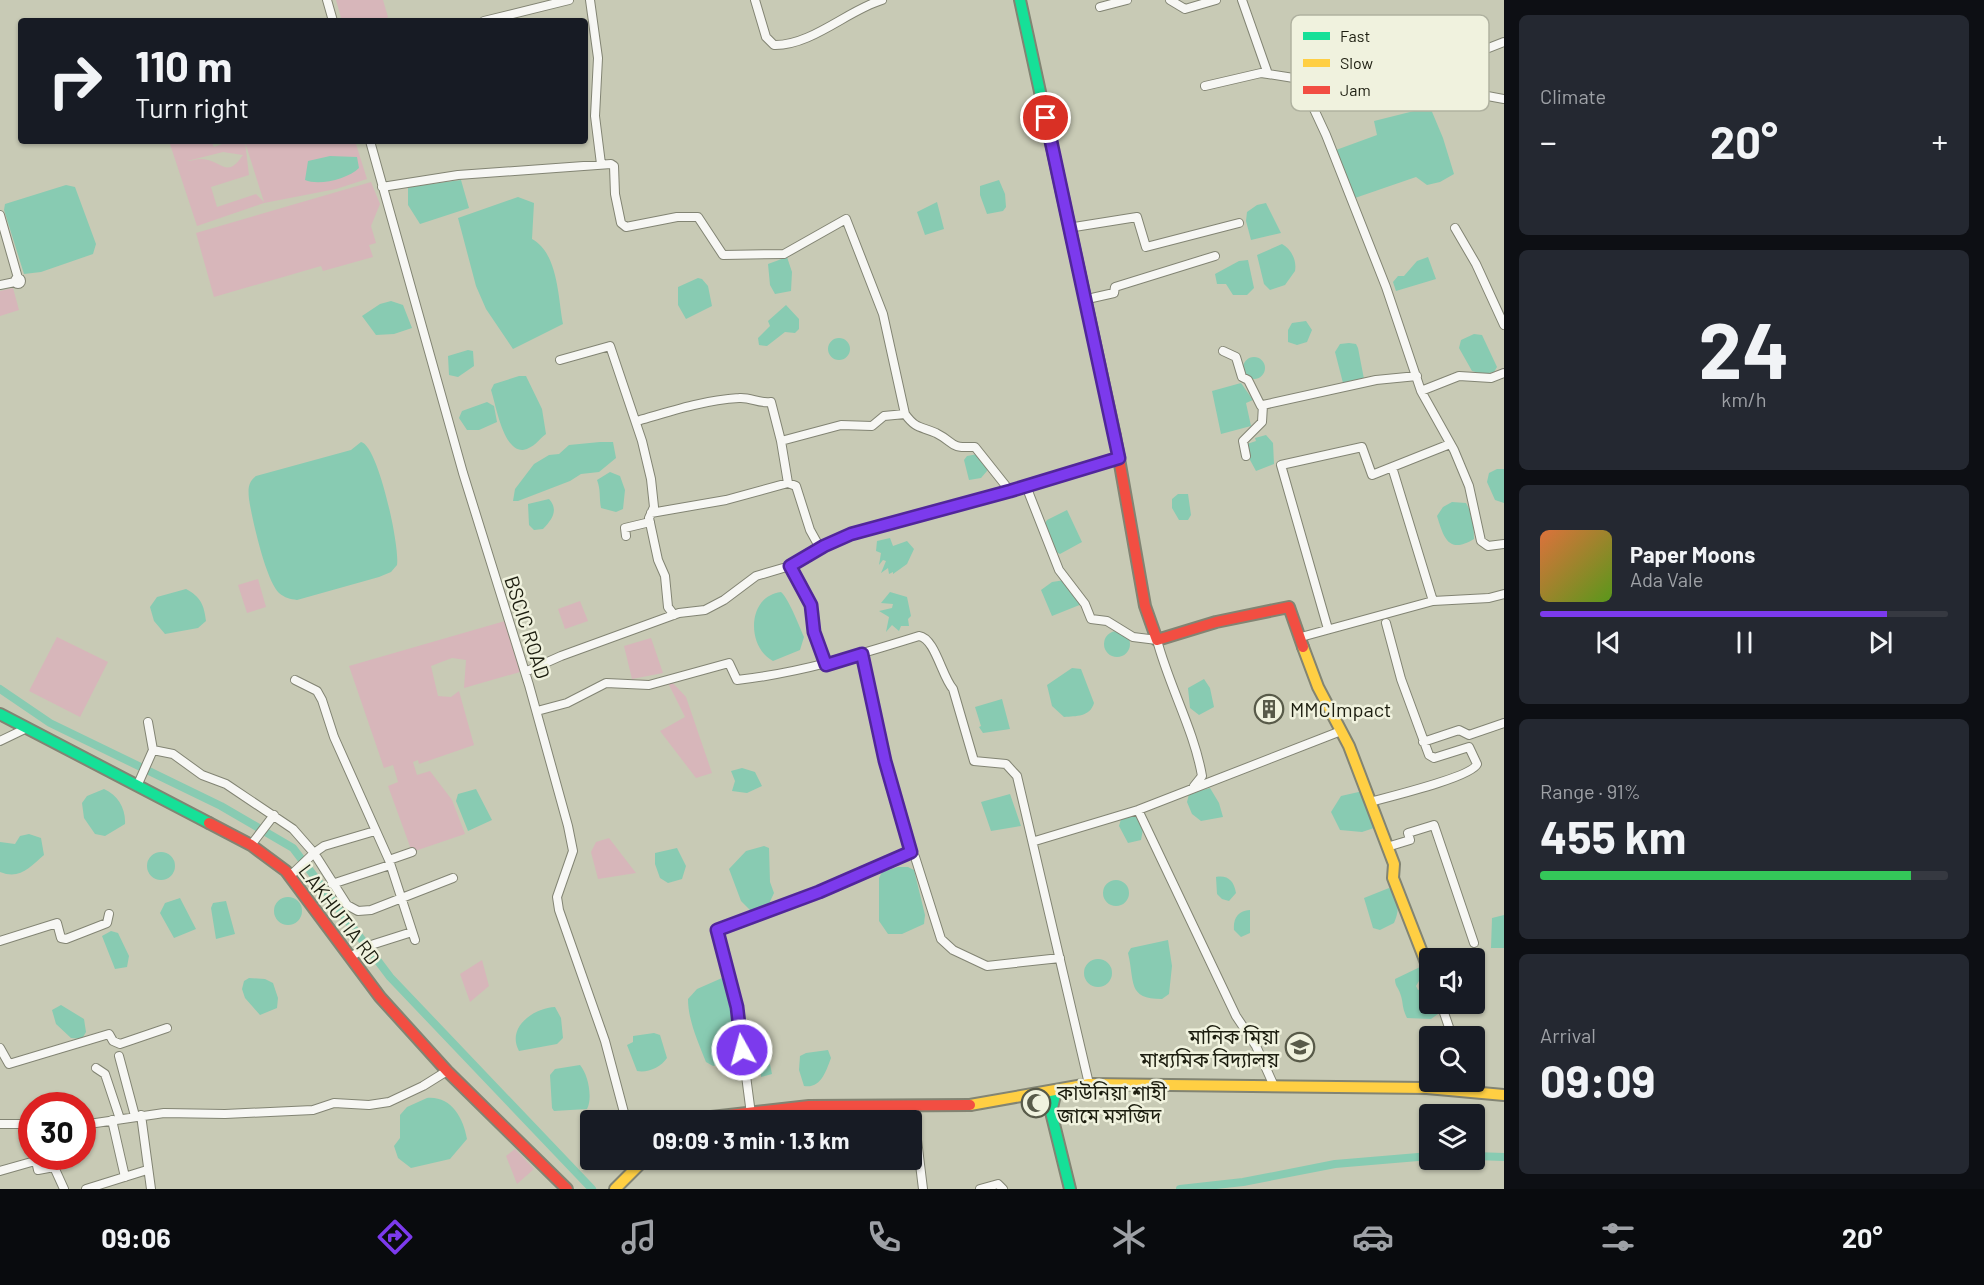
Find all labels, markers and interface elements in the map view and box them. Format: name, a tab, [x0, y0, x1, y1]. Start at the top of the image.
legend	[1291, 15, 1489, 111]
text: Fast	[1340, 26, 1370, 45]
text: 110 m	[135, 40, 232, 90]
icon: right	[36, 42, 114, 120]
text: Slow	[1340, 53, 1373, 72]
text: Jam	[1340, 80, 1371, 99]
text: Climate	[1540, 84, 1606, 108]
text: Turn right	[135, 91, 249, 123]
pin	[1020, 92, 1071, 143]
icon: arrive	[1029, 101, 1062, 134]
text: 20°	[1710, 114, 1778, 168]
text: −	[1540, 121, 1557, 161]
text: +	[1932, 121, 1948, 161]
text: 24	[1699, 301, 1789, 395]
text: km/h	[1721, 387, 1767, 411]
text: Paper Moons	[1630, 541, 1755, 567]
text: Ada Vale	[1630, 567, 1703, 591]
street label: BSCIC ROAD	[500, 572, 556, 682]
icon: previous	[1592, 626, 1625, 659]
icon: pause	[1728, 626, 1761, 659]
icon: next	[1864, 626, 1897, 659]
building icon: MMCImpact	[1253, 693, 1285, 725]
place label: MMCImpact	[1290, 697, 1391, 721]
text: Range · 91%	[1540, 779, 1641, 803]
text: 455 km	[1540, 809, 1686, 863]
street label: LAKHUTIA RD	[294, 859, 386, 969]
map controls	[1419, 948, 1485, 1170]
button: sound	[1419, 948, 1485, 1014]
position arrow	[710, 1018, 774, 1082]
text: Arrival	[1540, 1023, 1596, 1047]
place label: মানিক মিয়া মাধ্যমিক বিদ্যালয়	[1139, 1024, 1280, 1071]
button: search	[1419, 1026, 1485, 1092]
school or university icon: মানিক মিয়া মাধ্যমিক বিদ্যালয়	[1284, 1031, 1316, 1063]
text: 09:09	[1540, 1053, 1655, 1107]
place label: কাউনিয়া শাহী জামে মসজিদ	[1056, 1080, 1168, 1127]
mosque icon: কাউনিয়া শাহী জামে মসজিদ	[1020, 1087, 1052, 1119]
speed limit sign: 30	[18, 1092, 96, 1170]
button: layers	[1419, 1104, 1485, 1170]
text: 09:09 · 3 min · 1.3 km	[653, 1127, 849, 1153]
icon: directions	[374, 1216, 416, 1258]
icon: music	[618, 1216, 660, 1258]
icon: phone	[863, 1216, 905, 1258]
icon: climate	[1108, 1216, 1150, 1258]
icon: car	[1352, 1216, 1394, 1258]
icon: filters	[1597, 1216, 1639, 1258]
text: 09:06	[101, 1221, 171, 1253]
text: 20°	[1842, 1221, 1883, 1253]

